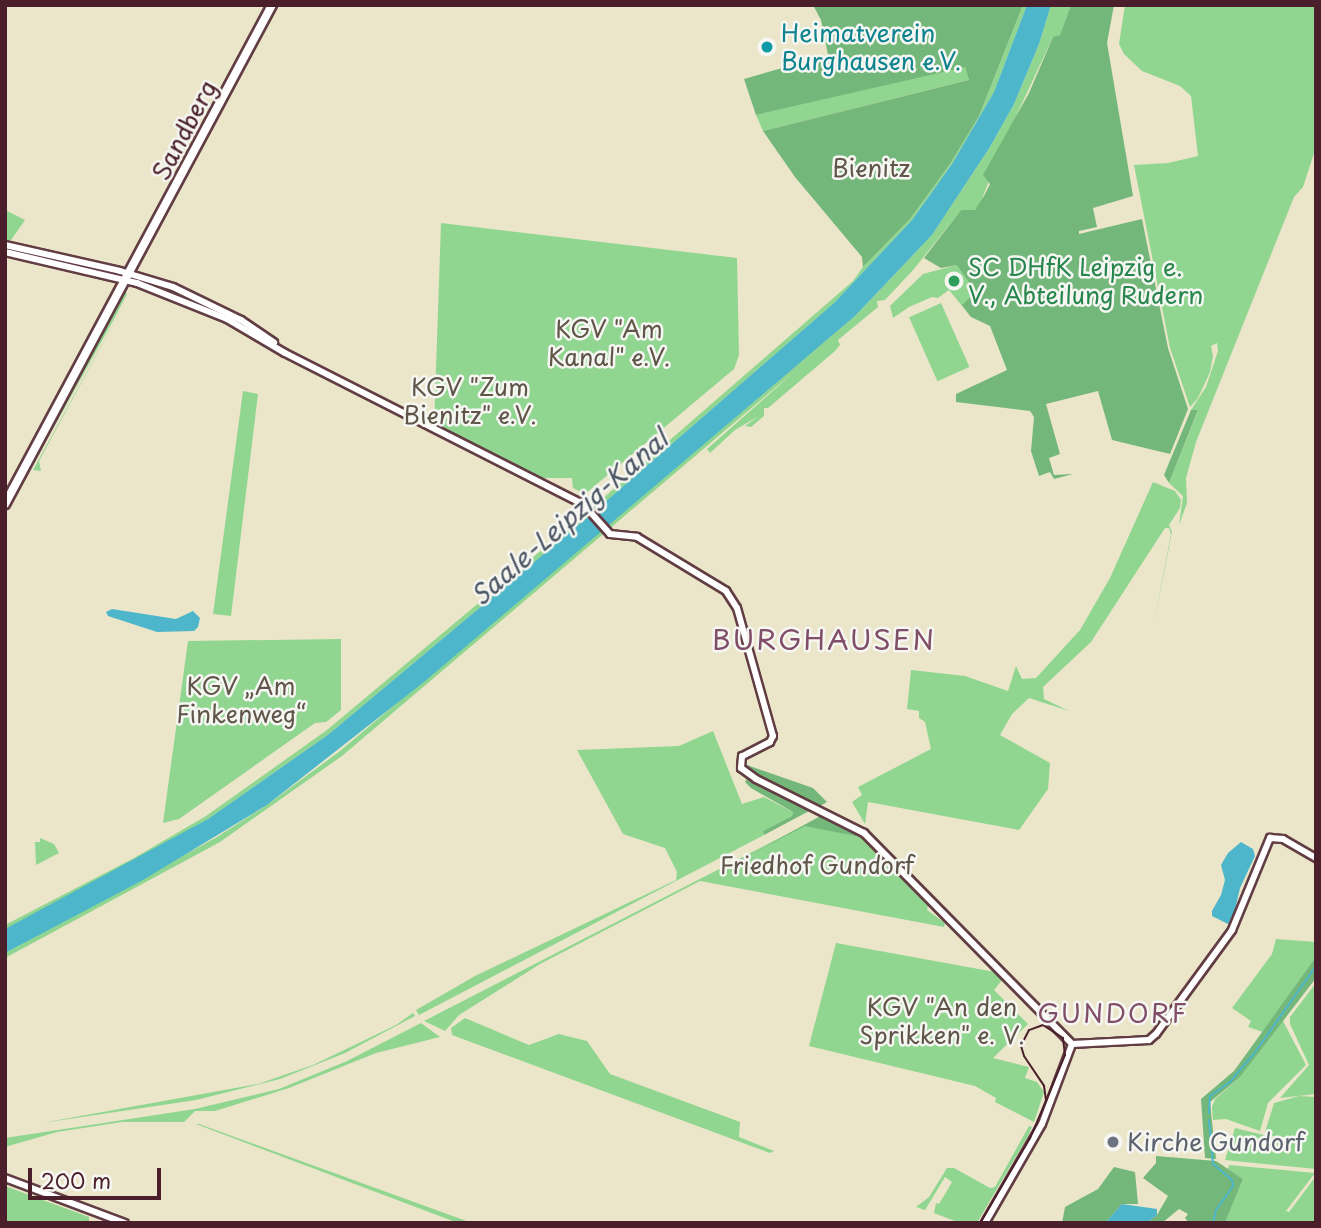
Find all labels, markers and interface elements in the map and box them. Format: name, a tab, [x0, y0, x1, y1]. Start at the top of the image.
place label: Heimatverein Burghausen e.V.	[781, 19, 962, 75]
marker: Heimatverein Burghausen e.V.	[759, 39, 775, 55]
street label: Sandberg	[146, 75, 222, 185]
park label: Bienitz	[832, 154, 910, 182]
place label: SC DHfK Leipzig e. V., Abteilung Rudern	[968, 253, 1205, 309]
marker: SC DHfK Leipzig e. V., Abteilung Rudern	[946, 273, 962, 289]
park label: KGV "Am Kanal" e.V.	[547, 315, 671, 371]
park label: KGV "Zum Bienitz" e.V.	[403, 373, 537, 429]
water label: Saale-Leipzig-Kanal	[464, 423, 674, 611]
district label: BURGHAUSEN	[713, 622, 935, 656]
park label: KGV „Am Finkenweg“	[176, 672, 306, 728]
park label: Friedhof Gundorf	[719, 851, 915, 879]
park label: KGV "An den Sprikken" e. V.	[858, 993, 1026, 1049]
district label: GUNDORF	[1039, 997, 1187, 1029]
place label: Kirche Gundorf	[1127, 1128, 1304, 1156]
marker: Kirche Gundorf	[1105, 1134, 1121, 1150]
scale bar	[32, 1154, 164, 1198]
text: 200 m	[41, 1164, 111, 1196]

